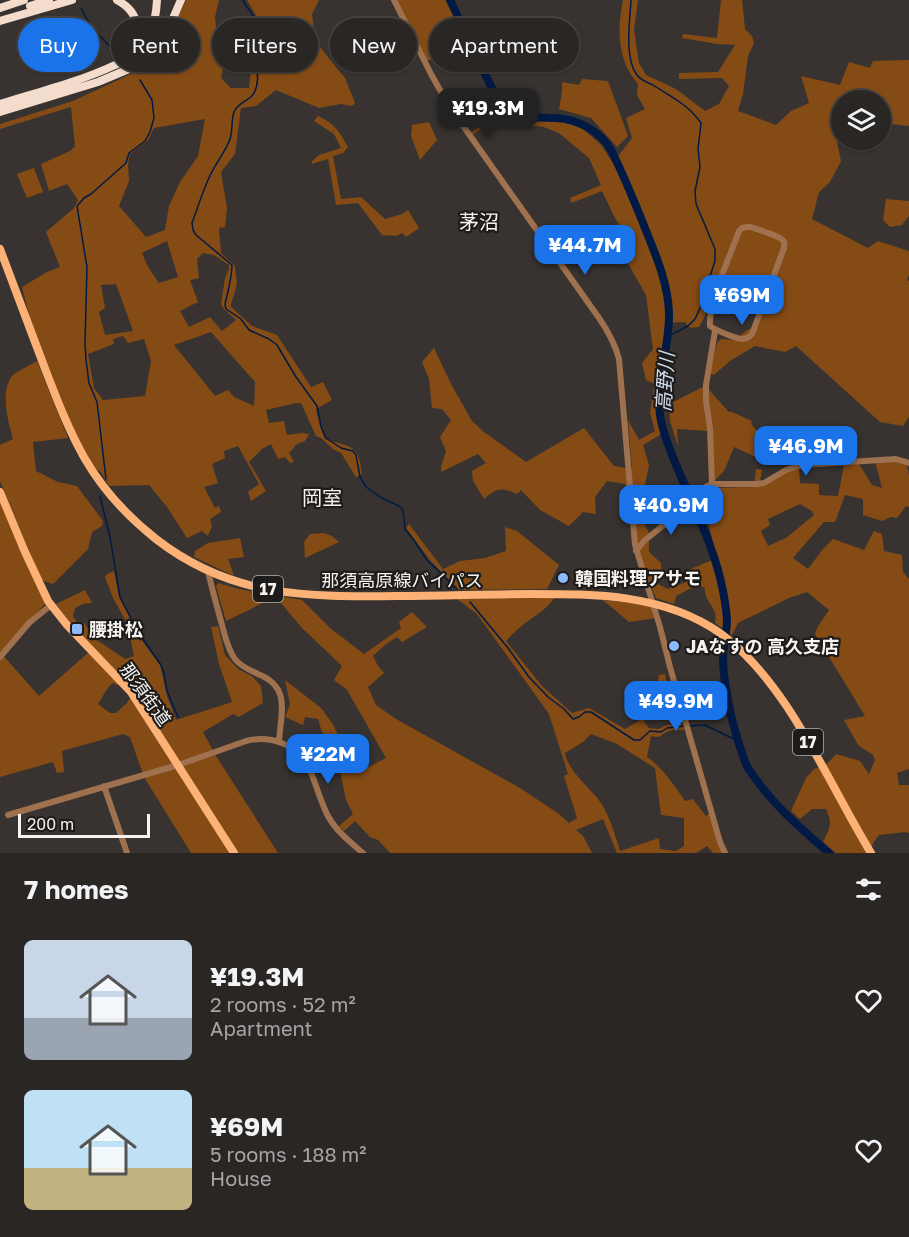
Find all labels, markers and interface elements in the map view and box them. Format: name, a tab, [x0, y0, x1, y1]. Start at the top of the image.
chip: Buy	[18, 18, 99, 72]
chip: Rent	[111, 18, 200, 72]
chip: Filters	[212, 18, 318, 72]
chip: New	[330, 18, 417, 72]
chip: Apartment	[429, 18, 579, 72]
pin: ¥19.3M	[439, 88, 537, 139]
map controls	[831, 90, 891, 150]
button: layers	[831, 90, 891, 150]
text: ¥19.3M	[452, 95, 524, 119]
district label: 茅沼	[459, 209, 499, 233]
pin: ¥44.7M	[536, 225, 634, 276]
text: ¥44.7M	[548, 232, 622, 256]
pin: ¥69M	[706, 275, 778, 326]
text: ¥69M	[714, 282, 770, 306]
water label: 高野川	[650, 349, 678, 413]
pin: ¥46.9M	[757, 426, 855, 477]
text: ¥46.9M	[768, 433, 844, 457]
district label: 岡室	[302, 485, 342, 509]
pin: ¥40.9M	[622, 485, 720, 536]
text: ¥40.9M	[633, 492, 709, 516]
place label: 韓国料理アサモ	[575, 567, 701, 589]
street label: 那須高原線バイパス	[321, 569, 483, 591]
marker: 韓国料理アサモ	[556, 571, 570, 585]
road number: 17	[253, 576, 283, 602]
place label: 腰掛松	[89, 618, 143, 640]
marker: 腰掛松	[70, 622, 84, 636]
place label: JAなすの 高久支店	[686, 635, 839, 657]
marker: JAなすの 高久支店	[667, 639, 681, 653]
street label: 那須街道	[116, 658, 176, 730]
pin: ¥49.9M	[627, 681, 725, 732]
text: ¥49.9M	[638, 688, 714, 712]
road number: 17	[793, 729, 823, 755]
pin: ¥22M	[292, 734, 364, 785]
text: ¥22M	[300, 741, 356, 765]
scale bar	[18, 811, 150, 838]
text: 200 m	[27, 814, 74, 834]
icon: filters	[852, 873, 885, 906]
text: 7 homes	[24, 874, 129, 905]
text: ¥19.3M	[210, 961, 304, 992]
icon: home	[72, 964, 144, 1036]
icon: heart	[852, 984, 885, 1017]
text: 2 rooms · 52 m²	[210, 992, 356, 1016]
text: Apartment	[210, 1016, 313, 1040]
text: ¥69M	[210, 1111, 283, 1142]
icon: home	[72, 1114, 144, 1186]
icon: heart	[852, 1134, 885, 1167]
text: 5 rooms · 188 m²	[210, 1142, 367, 1166]
text: House	[210, 1166, 272, 1190]

